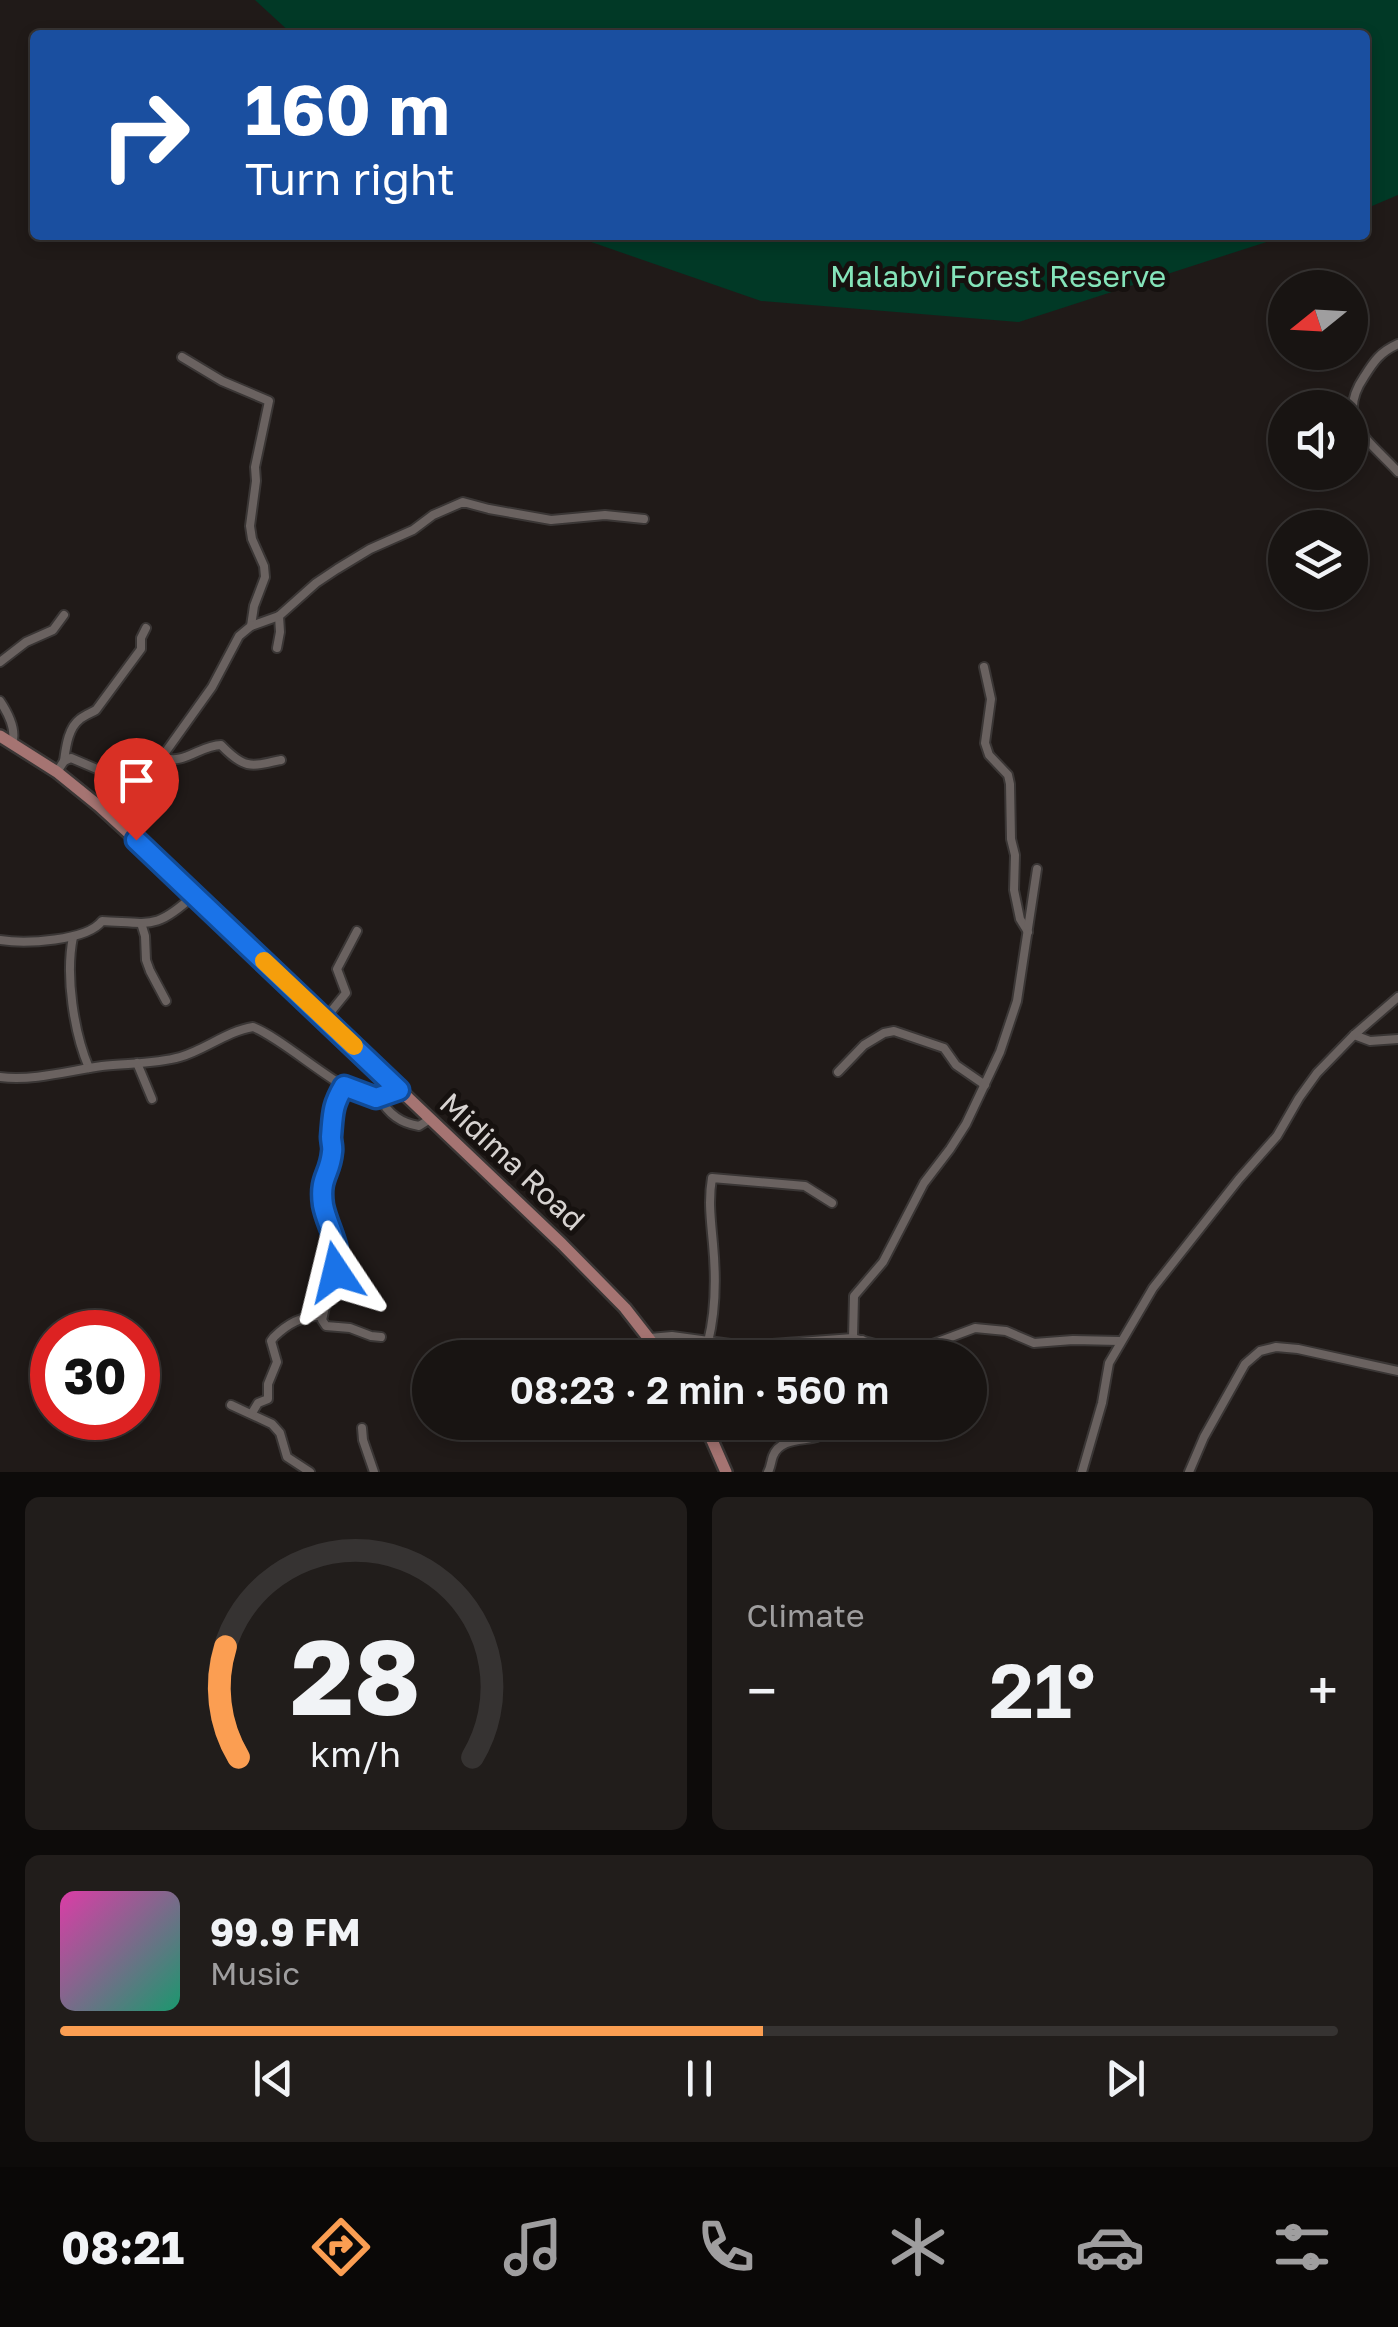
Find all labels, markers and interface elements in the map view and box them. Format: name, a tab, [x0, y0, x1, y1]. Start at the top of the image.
text: 160 m	[245, 66, 450, 150]
icon: right	[80, 70, 210, 200]
text: Turn right	[245, 151, 455, 205]
park label: Malabvi Forest Reserve	[830, 258, 1166, 294]
north arrow	[1268, 270, 1368, 370]
map controls	[1268, 270, 1368, 610]
button: sound	[1268, 390, 1368, 490]
button: layers	[1268, 510, 1368, 610]
pin	[94, 738, 179, 841]
icon: arrive	[109, 753, 164, 808]
street label: Midima Road	[433, 1085, 593, 1237]
position arrow	[284, 1220, 388, 1324]
speed limit sign: 30	[30, 1310, 160, 1440]
text: 08:23 · 2 min · 560 m	[510, 1367, 889, 1412]
text: Climate	[747, 1596, 865, 1634]
text: 28	[291, 1613, 421, 1738]
text: 21°	[989, 1644, 1096, 1735]
text: −	[747, 1657, 777, 1723]
text: +	[1308, 1657, 1338, 1723]
text: km/h	[310, 1732, 401, 1775]
text: 99.9 FM	[210, 1909, 360, 1954]
text: Music	[210, 1954, 300, 1992]
icon: previous	[246, 2051, 301, 2106]
icon: pause	[672, 2051, 727, 2106]
icon: next	[1098, 2051, 1153, 2106]
icon: directions	[306, 2212, 376, 2282]
icon: music	[498, 2212, 568, 2282]
icon: phone	[691, 2212, 761, 2282]
icon: climate	[883, 2212, 953, 2282]
icon: car	[1075, 2212, 1145, 2282]
icon: filters	[1267, 2212, 1337, 2282]
text: 08:21	[61, 2220, 184, 2274]

